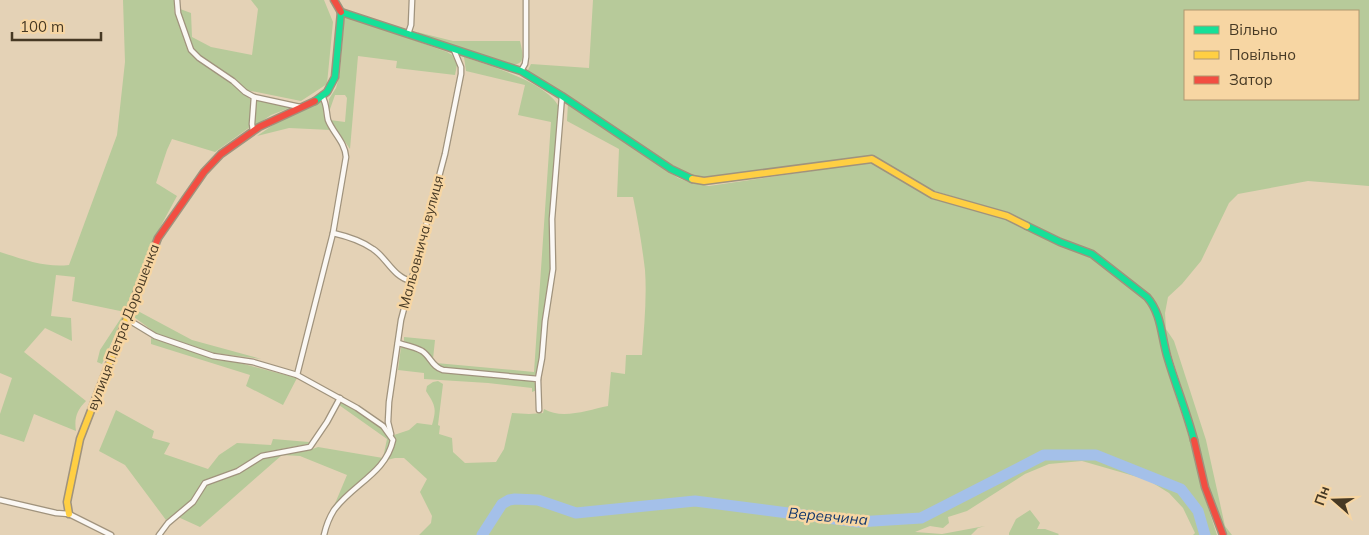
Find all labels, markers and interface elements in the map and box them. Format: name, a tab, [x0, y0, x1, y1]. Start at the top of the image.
scale bar	[12, 10, 101, 42]
legend	[1184, 10, 1359, 100]
text: 100 m	[20, 17, 64, 36]
text: Вільно	[1229, 20, 1278, 39]
text: Повільно	[1229, 45, 1296, 64]
text: Затор	[1229, 70, 1273, 89]
street label: Мальовнича вулиця	[395, 174, 447, 310]
street label: вулиця Петра Дорошенка	[83, 241, 163, 413]
north arrow	[1309, 475, 1359, 525]
text: Пн	[1310, 483, 1334, 508]
water label: Веревчина	[787, 503, 869, 529]

